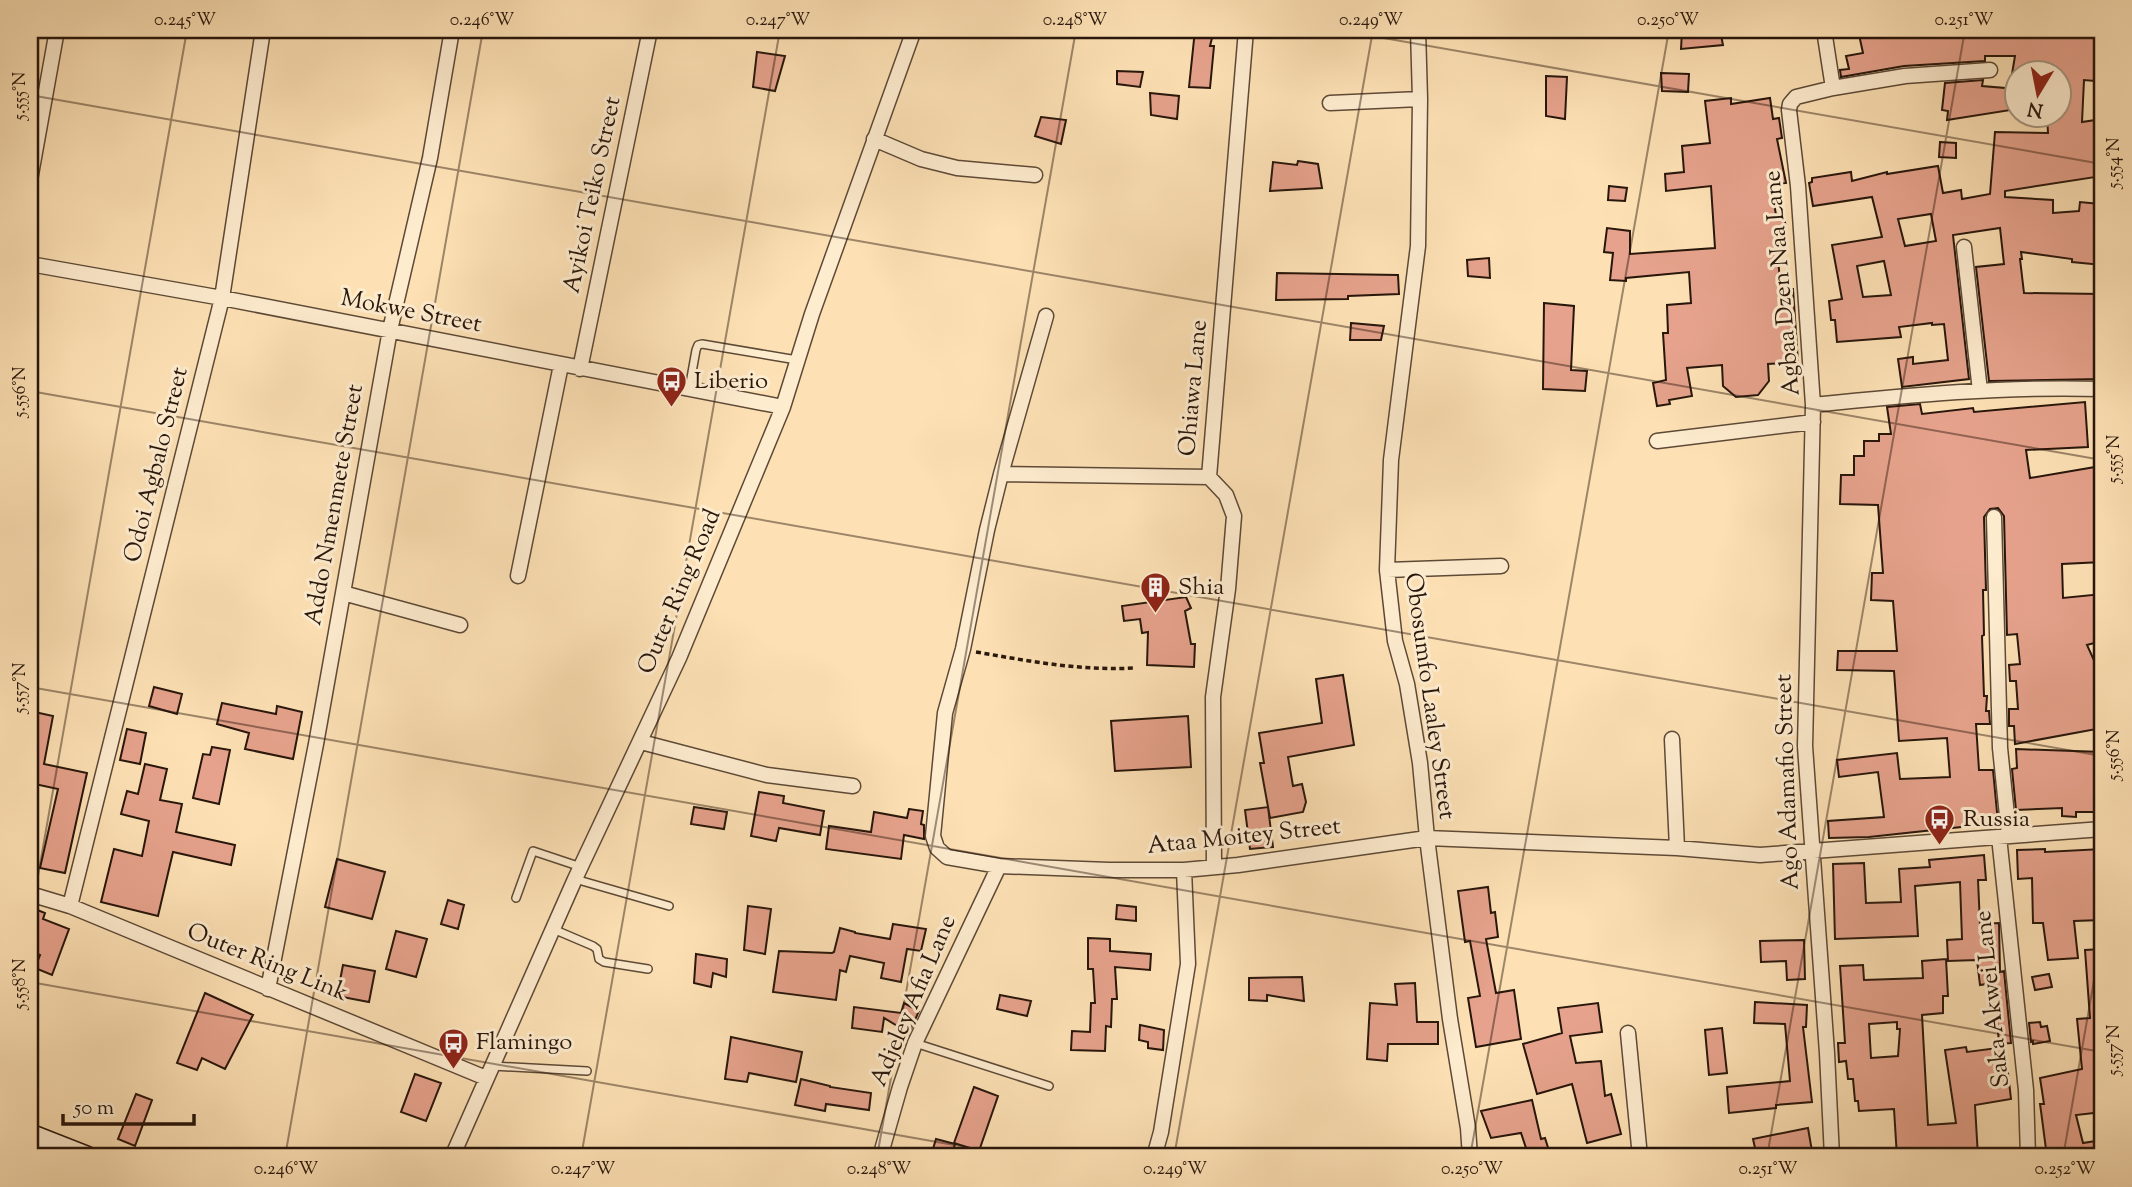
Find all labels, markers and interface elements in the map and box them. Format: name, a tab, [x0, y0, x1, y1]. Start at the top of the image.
text: 0.245°W	[154, 8, 216, 34]
text: 0.246°W	[450, 8, 514, 34]
text: 0.247°W	[746, 8, 810, 34]
text: 0.248°W	[1043, 8, 1107, 34]
text: 0.249°W	[1339, 8, 1403, 34]
text: 0.250°W	[1637, 8, 1699, 34]
text: 0.251°W	[1935, 8, 1993, 34]
north arrow	[2002, 60, 2072, 130]
text: 5.555°N	[8, 72, 34, 121]
street label: Ayikoi Teiko Street	[556, 94, 630, 296]
text: N	[2026, 94, 2045, 123]
text: 5.554°N	[2102, 137, 2128, 190]
street label: Agbaa Dzen Naa Lane	[1756, 169, 1810, 397]
street label: Mokwe Street	[338, 282, 484, 342]
street label: Ohiawa Lane	[1171, 318, 1217, 458]
street label: Odoi Agbalo Street	[116, 364, 198, 566]
bus stop icon: Liberio	[654, 365, 688, 409]
place label: Liberio	[694, 365, 768, 399]
text: 5.556°N	[8, 366, 34, 419]
street label: Addo Nmenmete Street	[297, 382, 373, 628]
text: 5.555°N	[2102, 435, 2128, 484]
street label: Outer Ring Road	[630, 504, 730, 680]
street label: Obosumfo Laaley Street	[1395, 570, 1463, 822]
building icon: Shia	[1138, 571, 1172, 615]
place label: Shia	[1178, 571, 1224, 605]
text: 5.557°N	[8, 662, 34, 715]
street label: Ago Adamafio Street	[1767, 674, 1809, 890]
text: 5.556°N	[2102, 729, 2128, 782]
bus stop icon: Russia	[1923, 803, 1957, 847]
place label: Russia	[1963, 803, 2030, 837]
street label: Ataa Moitey Street	[1146, 810, 1342, 864]
street label: Saka Akwei Lane	[1967, 909, 2019, 1089]
street label: Adjeley Afia Lane	[863, 910, 965, 1092]
street label: Outer Ring Link	[181, 915, 353, 1011]
text: 5.558°N	[8, 958, 34, 1011]
text: 5.557°N	[2102, 1024, 2128, 1077]
bus stop icon: Flamingo	[436, 1026, 470, 1070]
place label: Flamingo	[476, 1026, 572, 1060]
scale bar	[63, 1082, 194, 1126]
text: 50 m	[73, 1094, 114, 1124]
text: 0.246°W	[254, 1157, 318, 1183]
text: 0.247°W	[551, 1157, 615, 1183]
text: 0.248°W	[847, 1157, 911, 1183]
text: 0.249°W	[1143, 1157, 1207, 1183]
text: 0.250°W	[1441, 1157, 1503, 1183]
text: 0.251°W	[1739, 1157, 1797, 1183]
text: 0.252°W	[2035, 1157, 2095, 1183]

